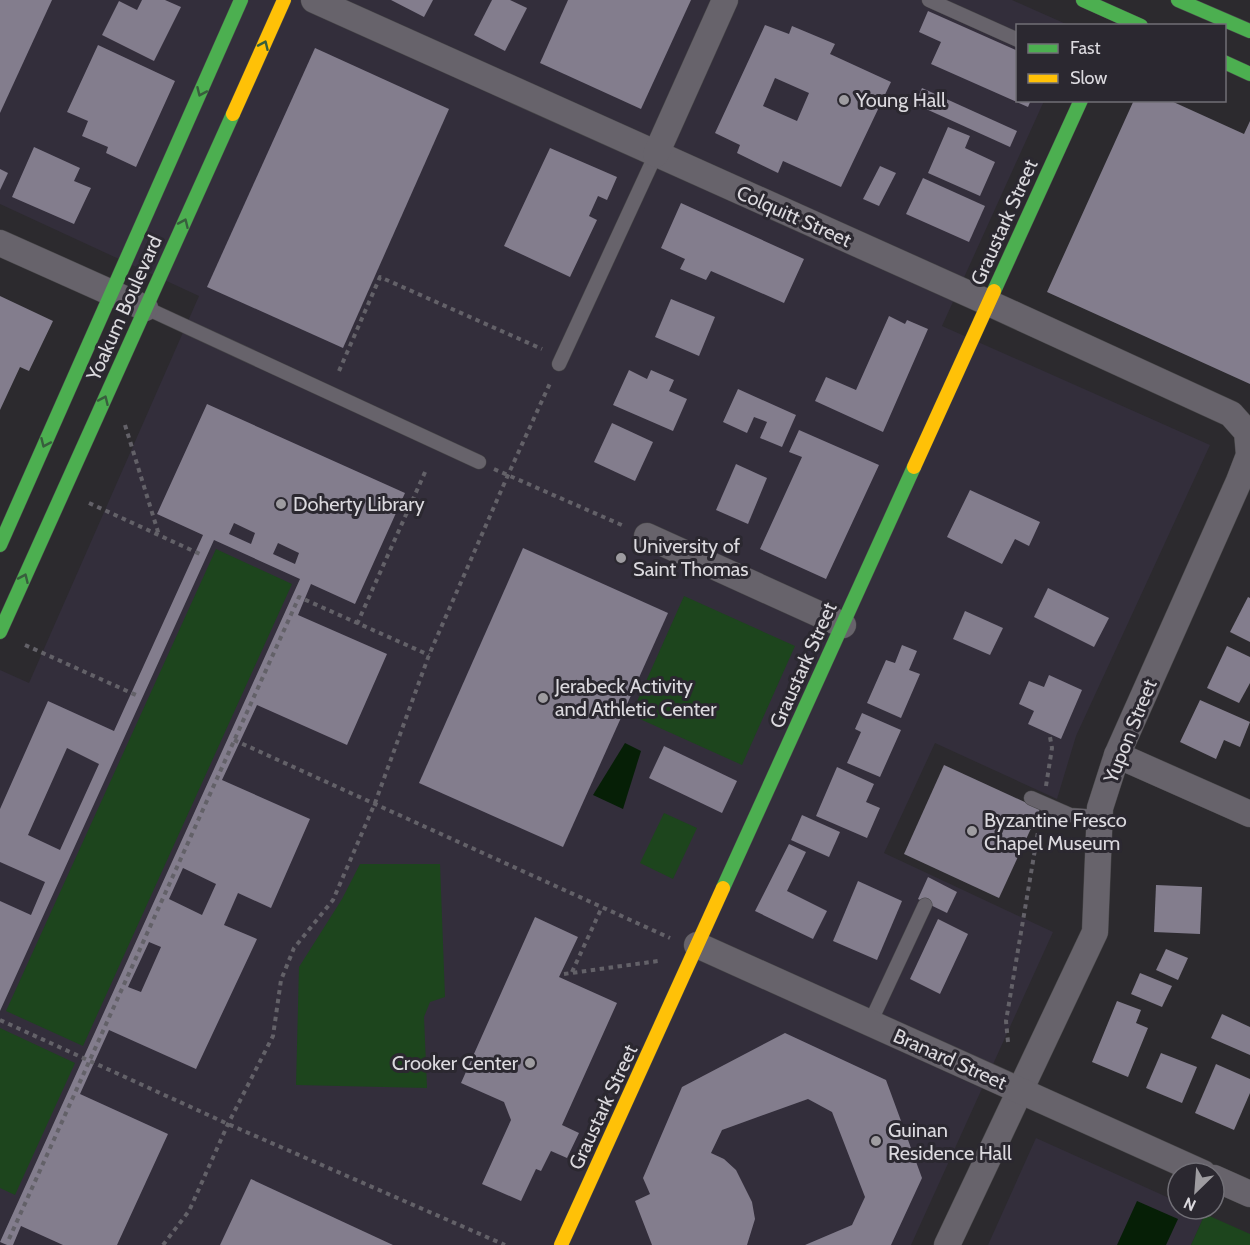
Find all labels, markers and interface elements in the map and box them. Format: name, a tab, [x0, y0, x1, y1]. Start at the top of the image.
legend	[1016, 24, 1226, 102]
text: Fast	[1070, 37, 1101, 59]
one-way arrow	[257, 40, 269, 51]
text: Slow	[1070, 67, 1107, 89]
one-way arrow	[196, 86, 208, 97]
place label: Young Hall	[855, 88, 946, 112]
marker: Young Hall	[837, 93, 851, 107]
street label: Graustark Street	[966, 155, 1043, 289]
street label: Colquitt Street	[733, 180, 855, 252]
one-way arrow	[177, 218, 189, 229]
street label: Yoakum Boulevard	[81, 232, 167, 385]
one-way arrow	[97, 396, 109, 407]
one-way arrow	[40, 436, 52, 447]
place label: Doherty Library	[293, 492, 425, 516]
marker: Doherty Library	[274, 497, 288, 511]
place label: University of Saint Thomas	[633, 534, 749, 581]
marker: University of Saint Thomas	[614, 551, 628, 565]
one-way arrow	[17, 574, 29, 585]
street label: Graustark Street	[765, 598, 842, 732]
place label: Jerabeck Activity and Athletic Center	[554, 674, 717, 721]
street label: Yupon Street	[1098, 675, 1162, 787]
marker: Jerabeck Activity and Athletic Center	[536, 691, 550, 705]
place label: Byzantine Fresco Chapel Museum	[984, 808, 1127, 855]
marker: Byzantine Fresco Chapel Museum	[965, 824, 979, 838]
street label: Branard Street	[890, 1023, 1011, 1095]
street label: Graustark Street	[564, 1040, 643, 1173]
place label: Crooker Center	[392, 1051, 519, 1075]
marker: Crooker Center	[523, 1056, 537, 1070]
place label: Guinan Residence Hall	[888, 1118, 1012, 1165]
marker: Guinan Residence Hall	[869, 1134, 883, 1148]
north arrow	[1166, 1161, 1226, 1221]
text: N	[1181, 1193, 1199, 1215]

